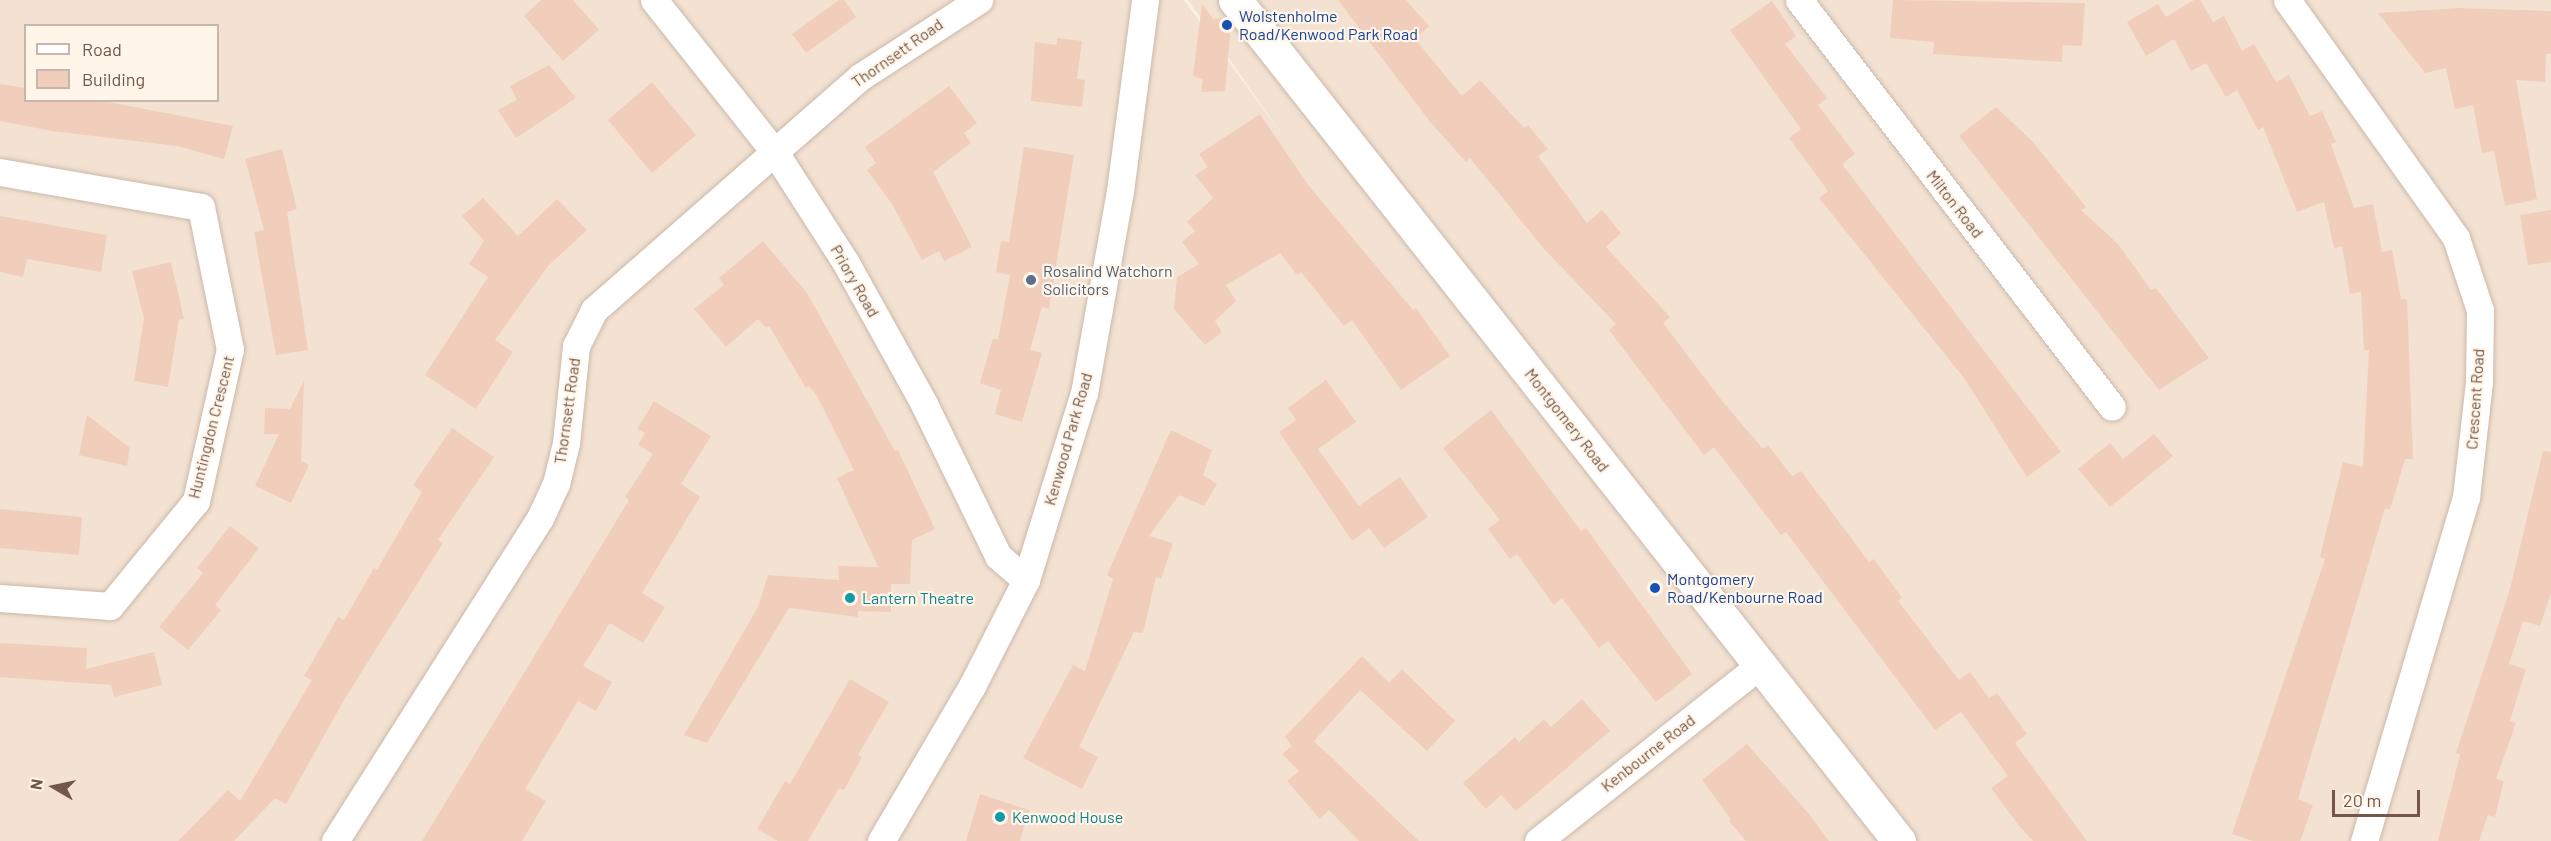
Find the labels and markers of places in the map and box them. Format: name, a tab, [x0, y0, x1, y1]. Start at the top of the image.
place label: Wolstenholme Road/Kenwood Park Road	[1239, 6, 1418, 44]
marker: Wolstenholme Road/Kenwood Park Road	[1220, 18, 1234, 32]
place label: Rosalind Watchorn Solicitors	[1043, 261, 1173, 299]
marker: Rosalind Watchorn Solicitors	[1024, 273, 1038, 287]
place label: Montgomery Road/Kenbourne Road	[1667, 569, 1823, 607]
marker: Montgomery Road/Kenbourne Road	[1648, 581, 1662, 595]
place label: Lantern Theatre	[862, 588, 974, 608]
marker: Lantern Theatre	[843, 591, 857, 605]
place label: Kenwood House	[1012, 807, 1123, 827]
marker: Kenwood House	[993, 810, 1007, 824]

